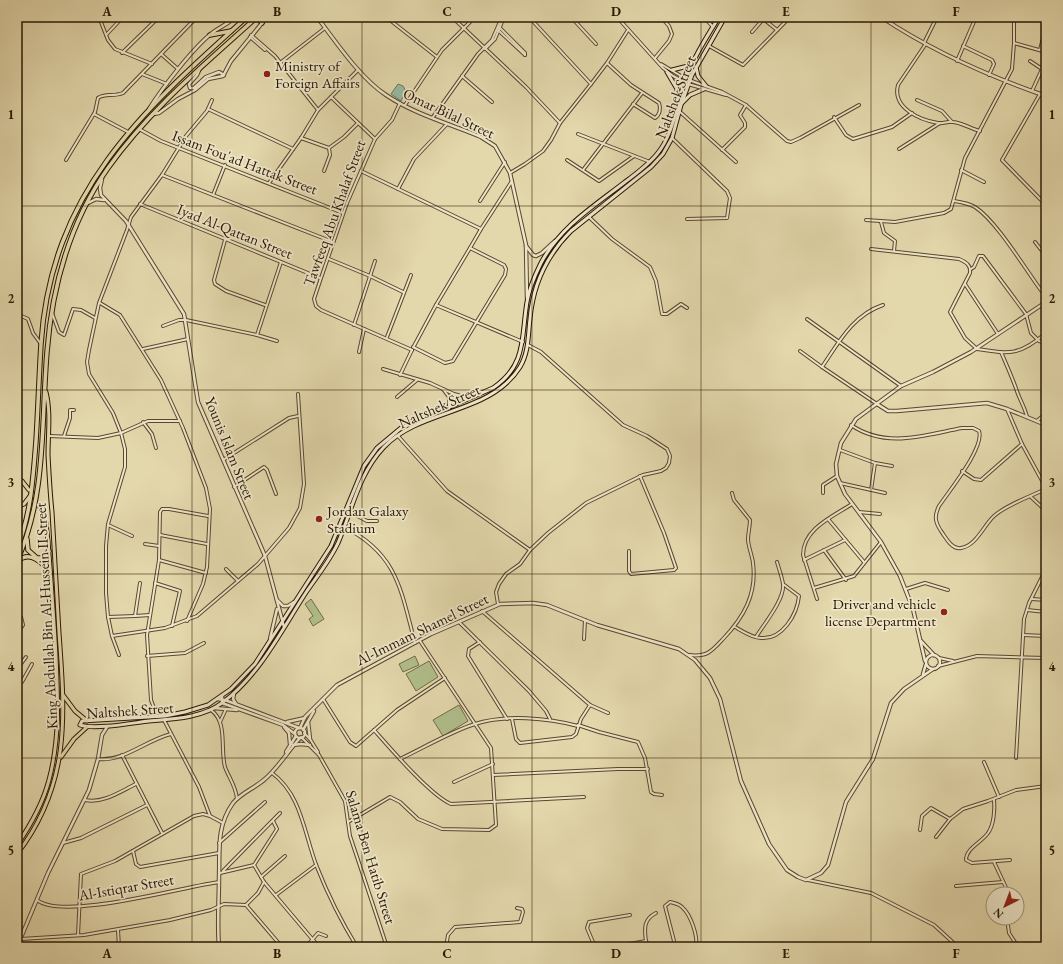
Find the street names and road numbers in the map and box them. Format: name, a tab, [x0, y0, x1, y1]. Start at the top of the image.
street label: Naltshek Street	[650, 52, 700, 141]
street label: Omar Bilal Street	[400, 84, 498, 143]
street label: Issam Fou'ad Hattak Street	[170, 126, 321, 199]
street label: Tawfeeq Abu Khalaf Street	[299, 137, 369, 289]
street label: Iyad Al-Qattan Street	[174, 199, 296, 263]
street label: Naltshek Street	[395, 379, 483, 432]
street label: Younis Islam Street	[201, 394, 259, 502]
street label: King Abdullah Bin Al-Hussein II Street	[31, 502, 61, 730]
street label: Al-Immam Shamel Street	[352, 589, 492, 670]
street label: Naltshek Street	[86, 697, 175, 723]
street label: Salama Ben Hatib Street	[342, 788, 400, 927]
street label: Al-Istiqrar Street	[76, 869, 175, 905]

